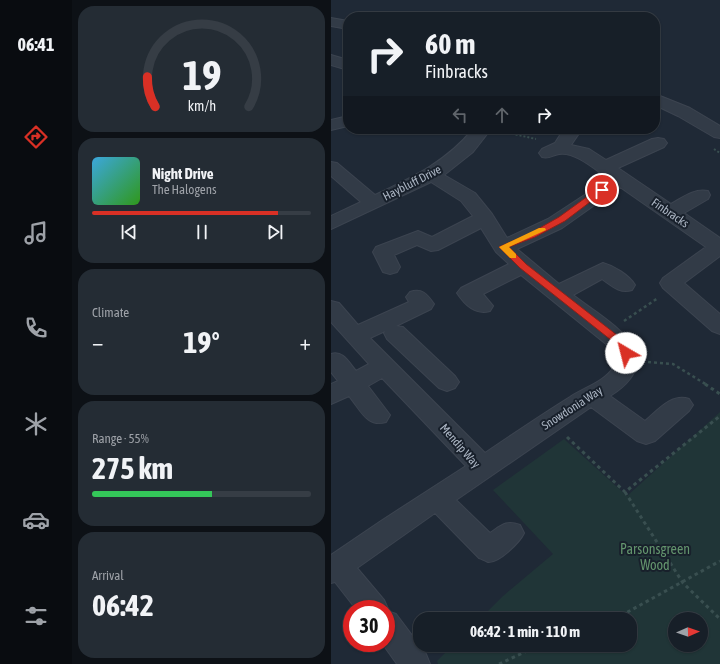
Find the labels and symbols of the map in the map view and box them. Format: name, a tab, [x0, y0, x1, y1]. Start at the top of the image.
street label: Haybluff Drive	[380, 162, 444, 204]
pin	[585, 173, 619, 207]
street label: Finbracks	[649, 195, 691, 231]
position arrow	[605, 332, 647, 374]
street label: Snowdonia Way	[539, 383, 605, 433]
street label: Mendip Way	[437, 421, 483, 471]
park label: Parsonsgreen Wood	[620, 541, 690, 573]
speed limit sign: 30	[343, 600, 395, 652]
north arrow	[668, 612, 708, 652]

